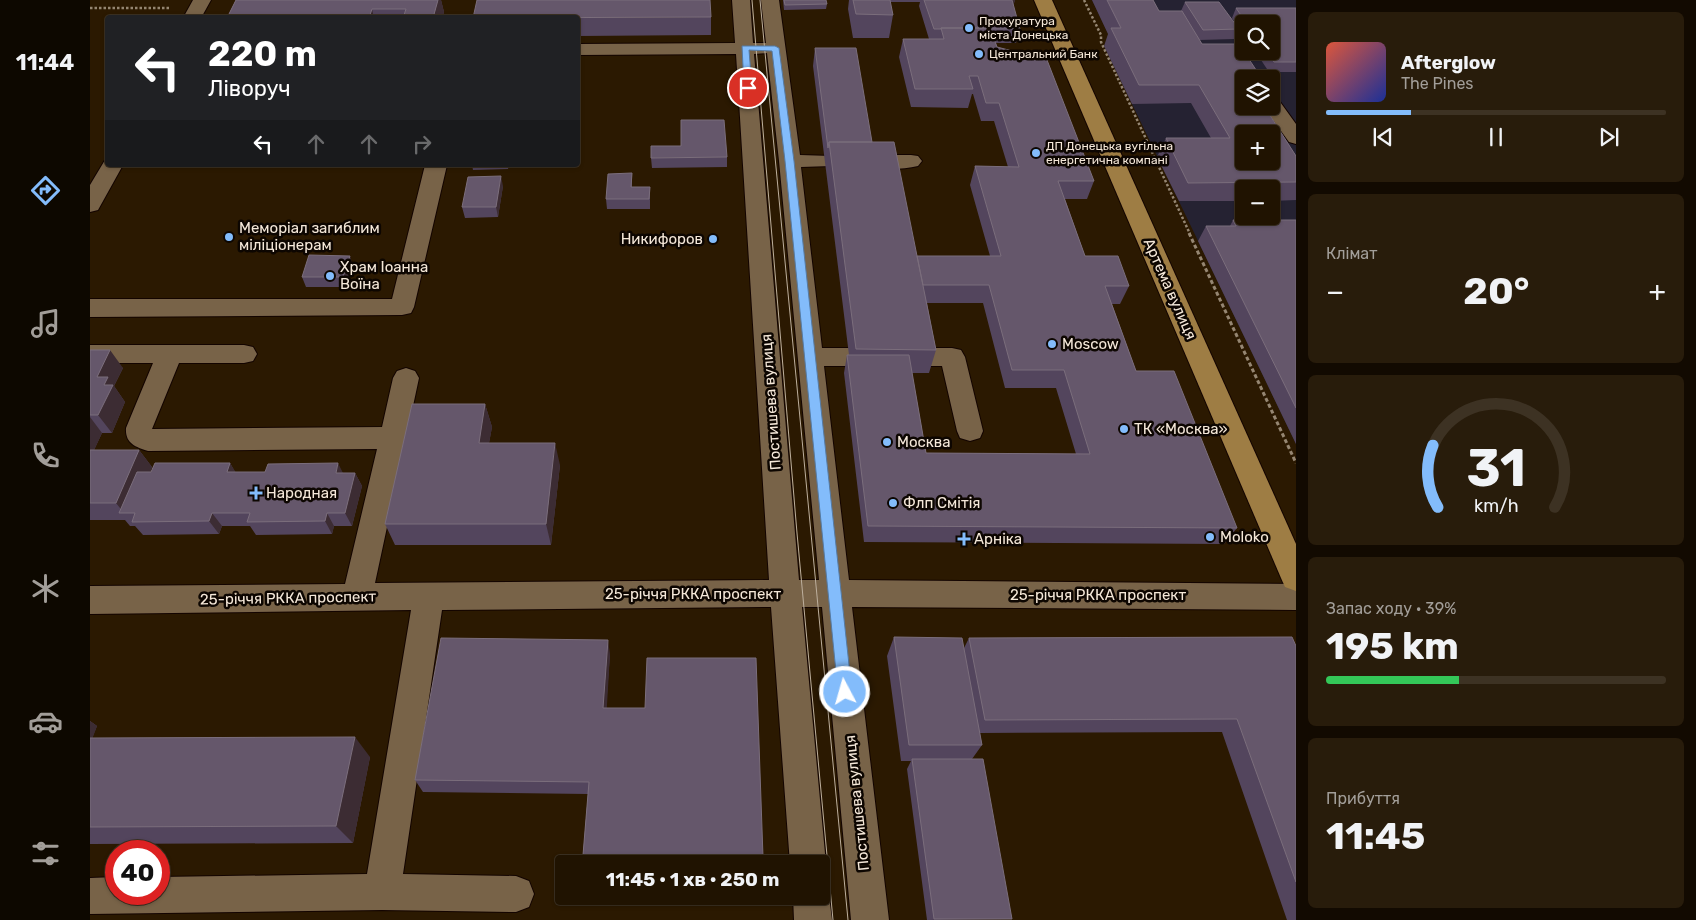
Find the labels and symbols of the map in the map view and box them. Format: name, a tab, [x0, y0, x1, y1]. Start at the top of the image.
place label: Прокуратура міста Донецька	[979, 14, 1068, 42]
marker: Прокуратура міста Донецька	[963, 22, 975, 34]
place label: Центральний Банк	[989, 47, 1098, 61]
marker: Центральний Банк	[973, 48, 985, 60]
pin	[727, 67, 769, 109]
place label: ДП Донецька вугільна енергетична компані	[1046, 139, 1173, 167]
marker: ДП Донецька вугільна енергетична компані	[1030, 147, 1042, 159]
place label: Меморіал загиблим міліціонерам	[239, 219, 380, 254]
place label: Никифоров	[621, 230, 703, 248]
marker: Меморіал загиблим міліціонерам	[223, 231, 235, 243]
marker: Никифоров	[707, 233, 719, 245]
street label: Артема вулиця	[1140, 236, 1200, 342]
place label: Храм Іоанна Воїна	[340, 258, 428, 293]
marker: Храм Іоанна Воїна	[324, 270, 336, 282]
street label: Постишева вулиця	[757, 333, 785, 471]
place label: Moscow	[1062, 335, 1119, 353]
marker: Moscow	[1046, 338, 1058, 350]
place label: ТК «Москва»	[1134, 420, 1228, 438]
marker: ТК «Москва»	[1118, 423, 1130, 435]
place label: Москва	[897, 433, 951, 451]
marker: Москва	[881, 436, 893, 448]
place label: Народная	[266, 484, 337, 502]
marker: Народная	[250, 487, 262, 499]
place label: Флп Смітія	[903, 494, 980, 512]
marker: Флп Смітія	[887, 497, 899, 509]
place label: Moloko	[1220, 528, 1269, 546]
place label: Арніка	[974, 530, 1022, 548]
marker: Moloko	[1204, 531, 1216, 543]
marker: Арніка	[958, 533, 970, 545]
street label: 25-річчя РККА проспект	[605, 585, 781, 603]
street label: 25-річчя РККА проспект	[1010, 586, 1186, 604]
street label: 25-річчя РККА проспект	[200, 587, 377, 609]
position arrow	[818, 665, 870, 717]
street label: Постишева вулиця	[841, 734, 873, 872]
speed limit sign: 40	[105, 840, 170, 905]

